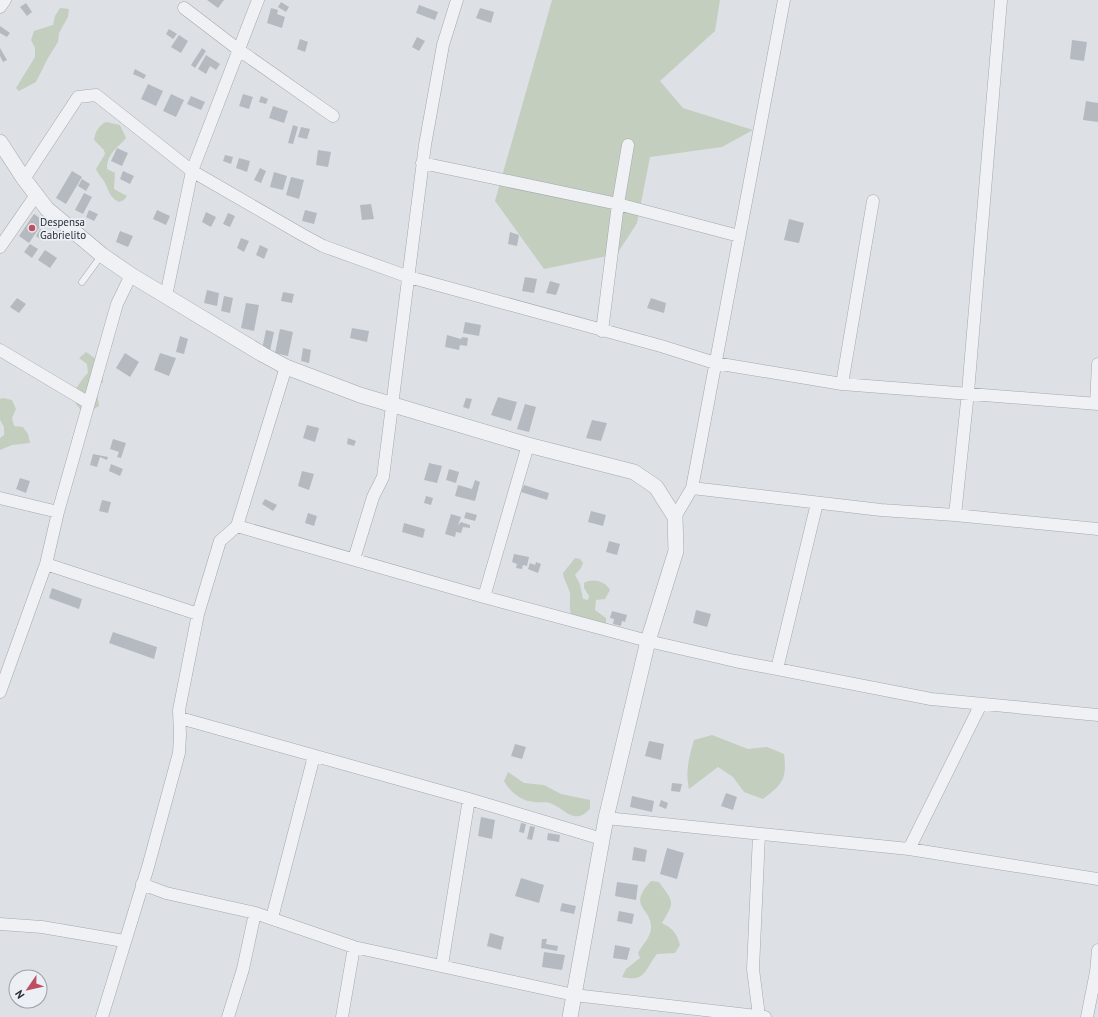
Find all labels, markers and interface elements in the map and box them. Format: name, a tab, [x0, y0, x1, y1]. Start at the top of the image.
place label: Despensa Gabrielito	[40, 215, 86, 242]
marker: Despensa Gabrielito	[27, 223, 37, 233]
north arrow	[8, 969, 48, 1009]
text: N	[12, 988, 28, 1002]

